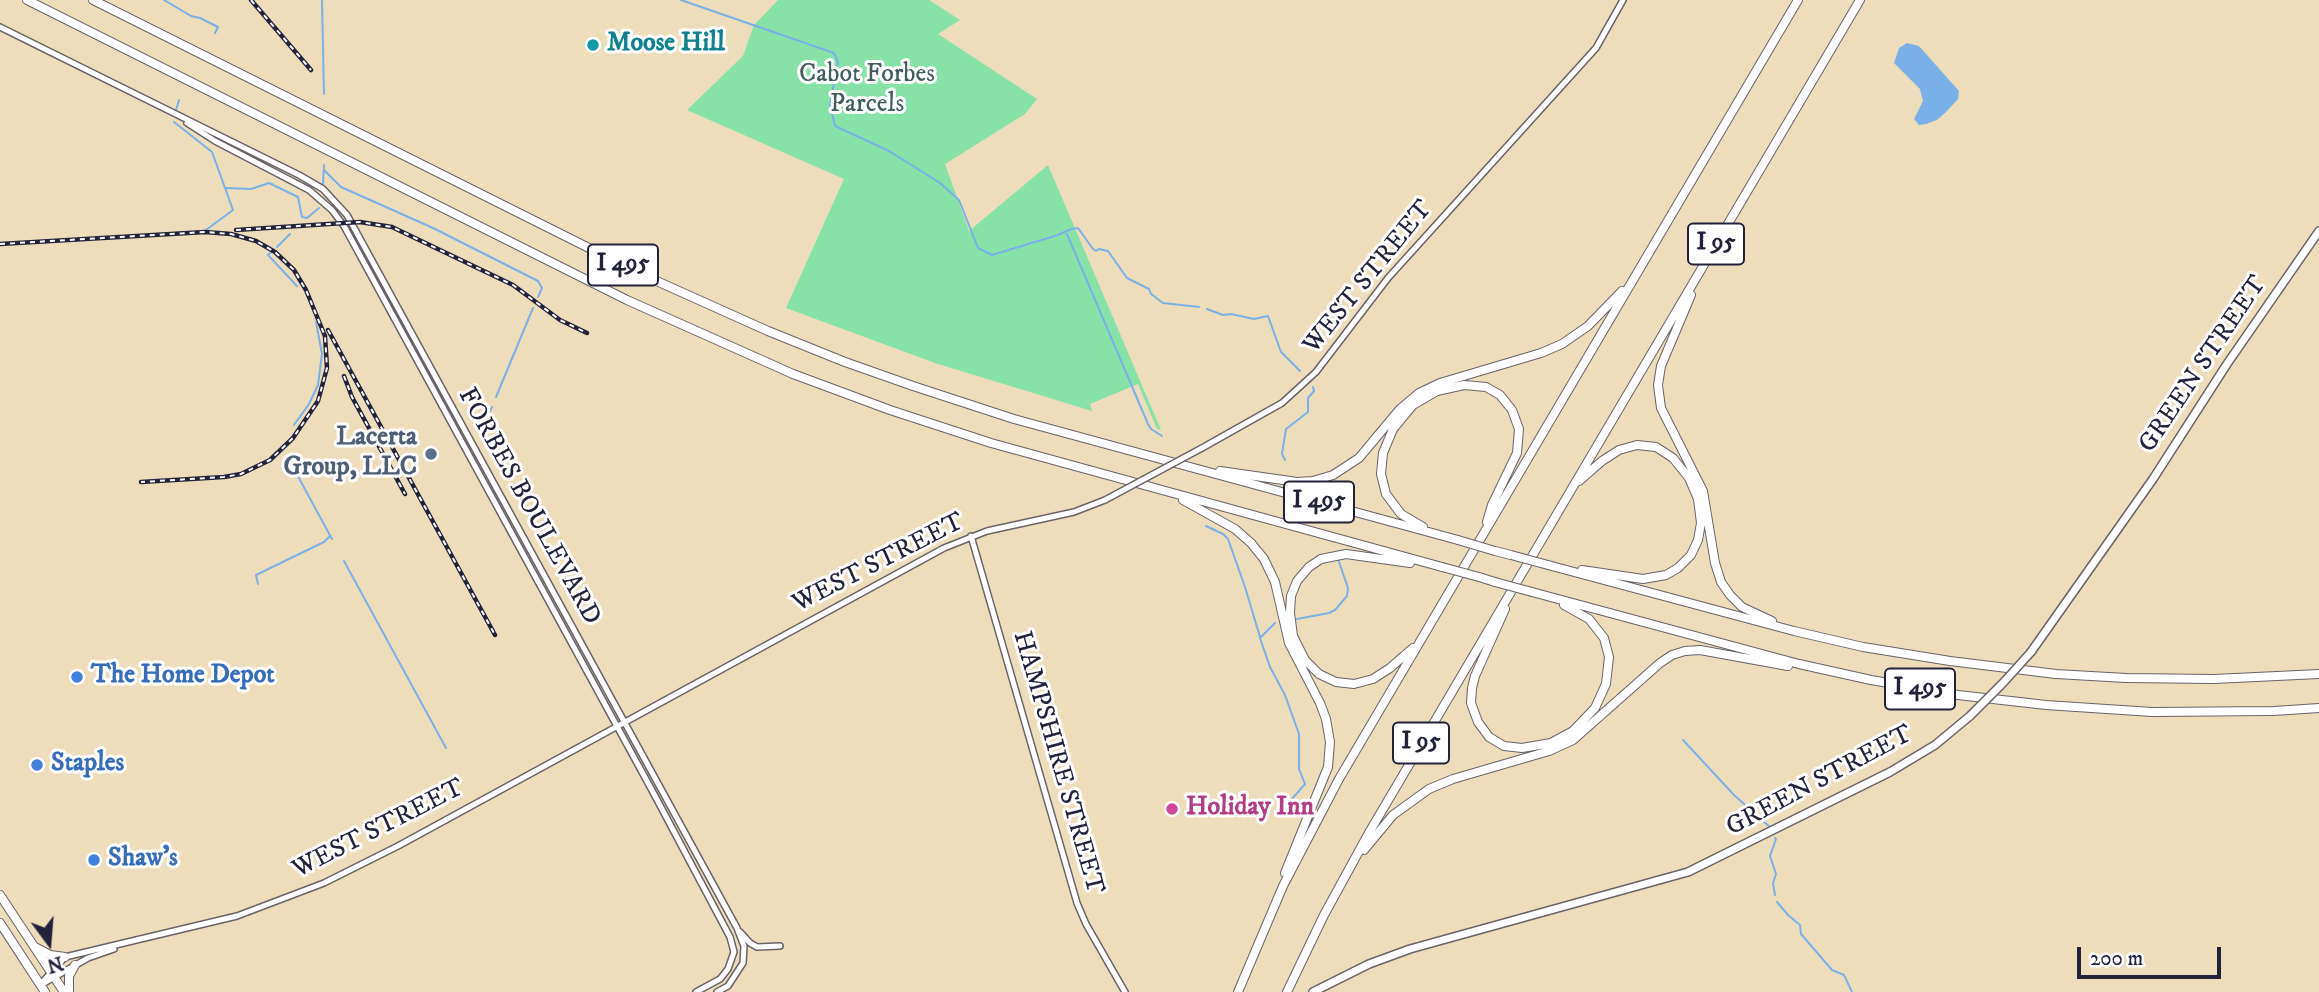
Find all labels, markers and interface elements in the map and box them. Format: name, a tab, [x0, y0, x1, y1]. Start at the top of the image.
place label: Moose Hill	[607, 29, 725, 61]
marker: Moose Hill	[585, 37, 601, 53]
park label: Cabot Forbes Parcels	[799, 60, 935, 122]
street label: WEST STREET	[1298, 195, 1440, 361]
road number: I 95	[1688, 224, 1744, 264]
road number: I 495	[588, 244, 658, 286]
street label: GREEN STREET	[2133, 271, 2275, 459]
street label: FORBES BOULEVARD	[450, 383, 606, 631]
place label: Lacerta Group, LLC	[284, 423, 417, 485]
marker: Lacerta Group, LLC	[423, 446, 439, 462]
road number: I 495	[1284, 481, 1354, 522]
street label: WEST STREET	[788, 507, 970, 621]
street label: HAMPSHIRE STREET	[1005, 628, 1109, 898]
place label: The Home Depot	[91, 661, 275, 693]
road number: I 495	[1885, 668, 1955, 710]
marker: The Home Depot	[69, 669, 85, 685]
street label: GREEN STREET	[1722, 720, 1918, 844]
road number: I 95	[1393, 722, 1449, 764]
place label: Staples	[51, 749, 124, 781]
marker: Staples	[29, 757, 45, 773]
street label: WEST STREET	[288, 773, 470, 887]
place label: Holiday Inn	[1186, 793, 1314, 825]
marker: Holiday Inn	[1164, 801, 1180, 817]
place label: Shaw's	[108, 844, 178, 876]
marker: Shaw's	[86, 852, 102, 868]
north arrow	[14, 908, 84, 978]
scale bar	[2081, 932, 2224, 976]
text: 200 m	[2090, 946, 2143, 972]
text: N	[44, 950, 66, 977]

